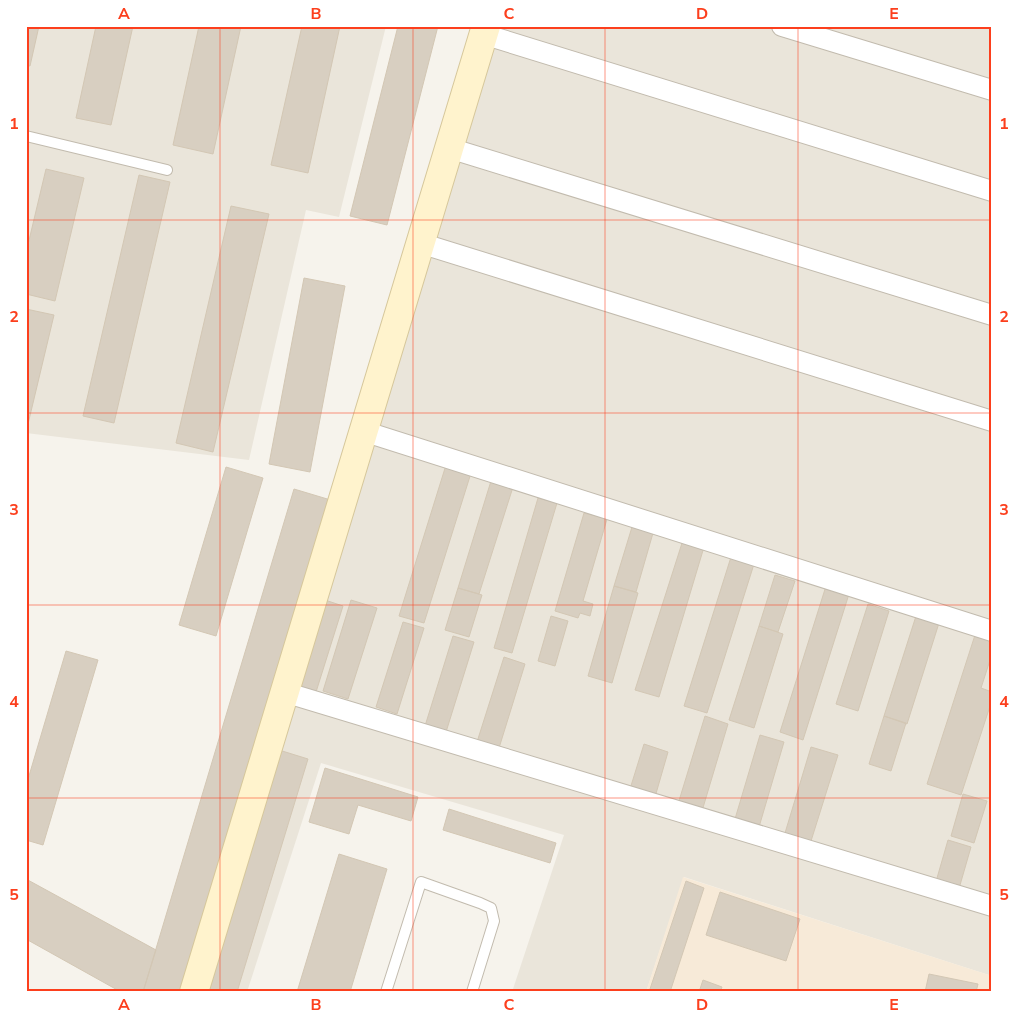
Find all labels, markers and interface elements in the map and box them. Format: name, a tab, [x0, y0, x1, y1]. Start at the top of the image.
text: A	[118, 3, 130, 25]
text: B	[310, 3, 322, 25]
text: C	[504, 3, 515, 25]
text: D	[696, 3, 708, 25]
text: E	[889, 3, 899, 25]
text: 1	[9, 113, 19, 135]
text: 1	[999, 113, 1009, 135]
text: 2	[9, 306, 19, 328]
text: 2	[999, 306, 1009, 328]
text: 3	[9, 499, 19, 521]
text: 3	[999, 499, 1009, 521]
text: 4	[9, 691, 19, 713]
text: 4	[999, 691, 1009, 713]
text: 5	[9, 884, 19, 906]
text: 5	[999, 884, 1009, 906]
text: A	[118, 994, 130, 1016]
text: B	[310, 994, 322, 1016]
text: C	[504, 994, 515, 1016]
text: D	[696, 994, 708, 1016]
text: E	[889, 994, 899, 1016]

